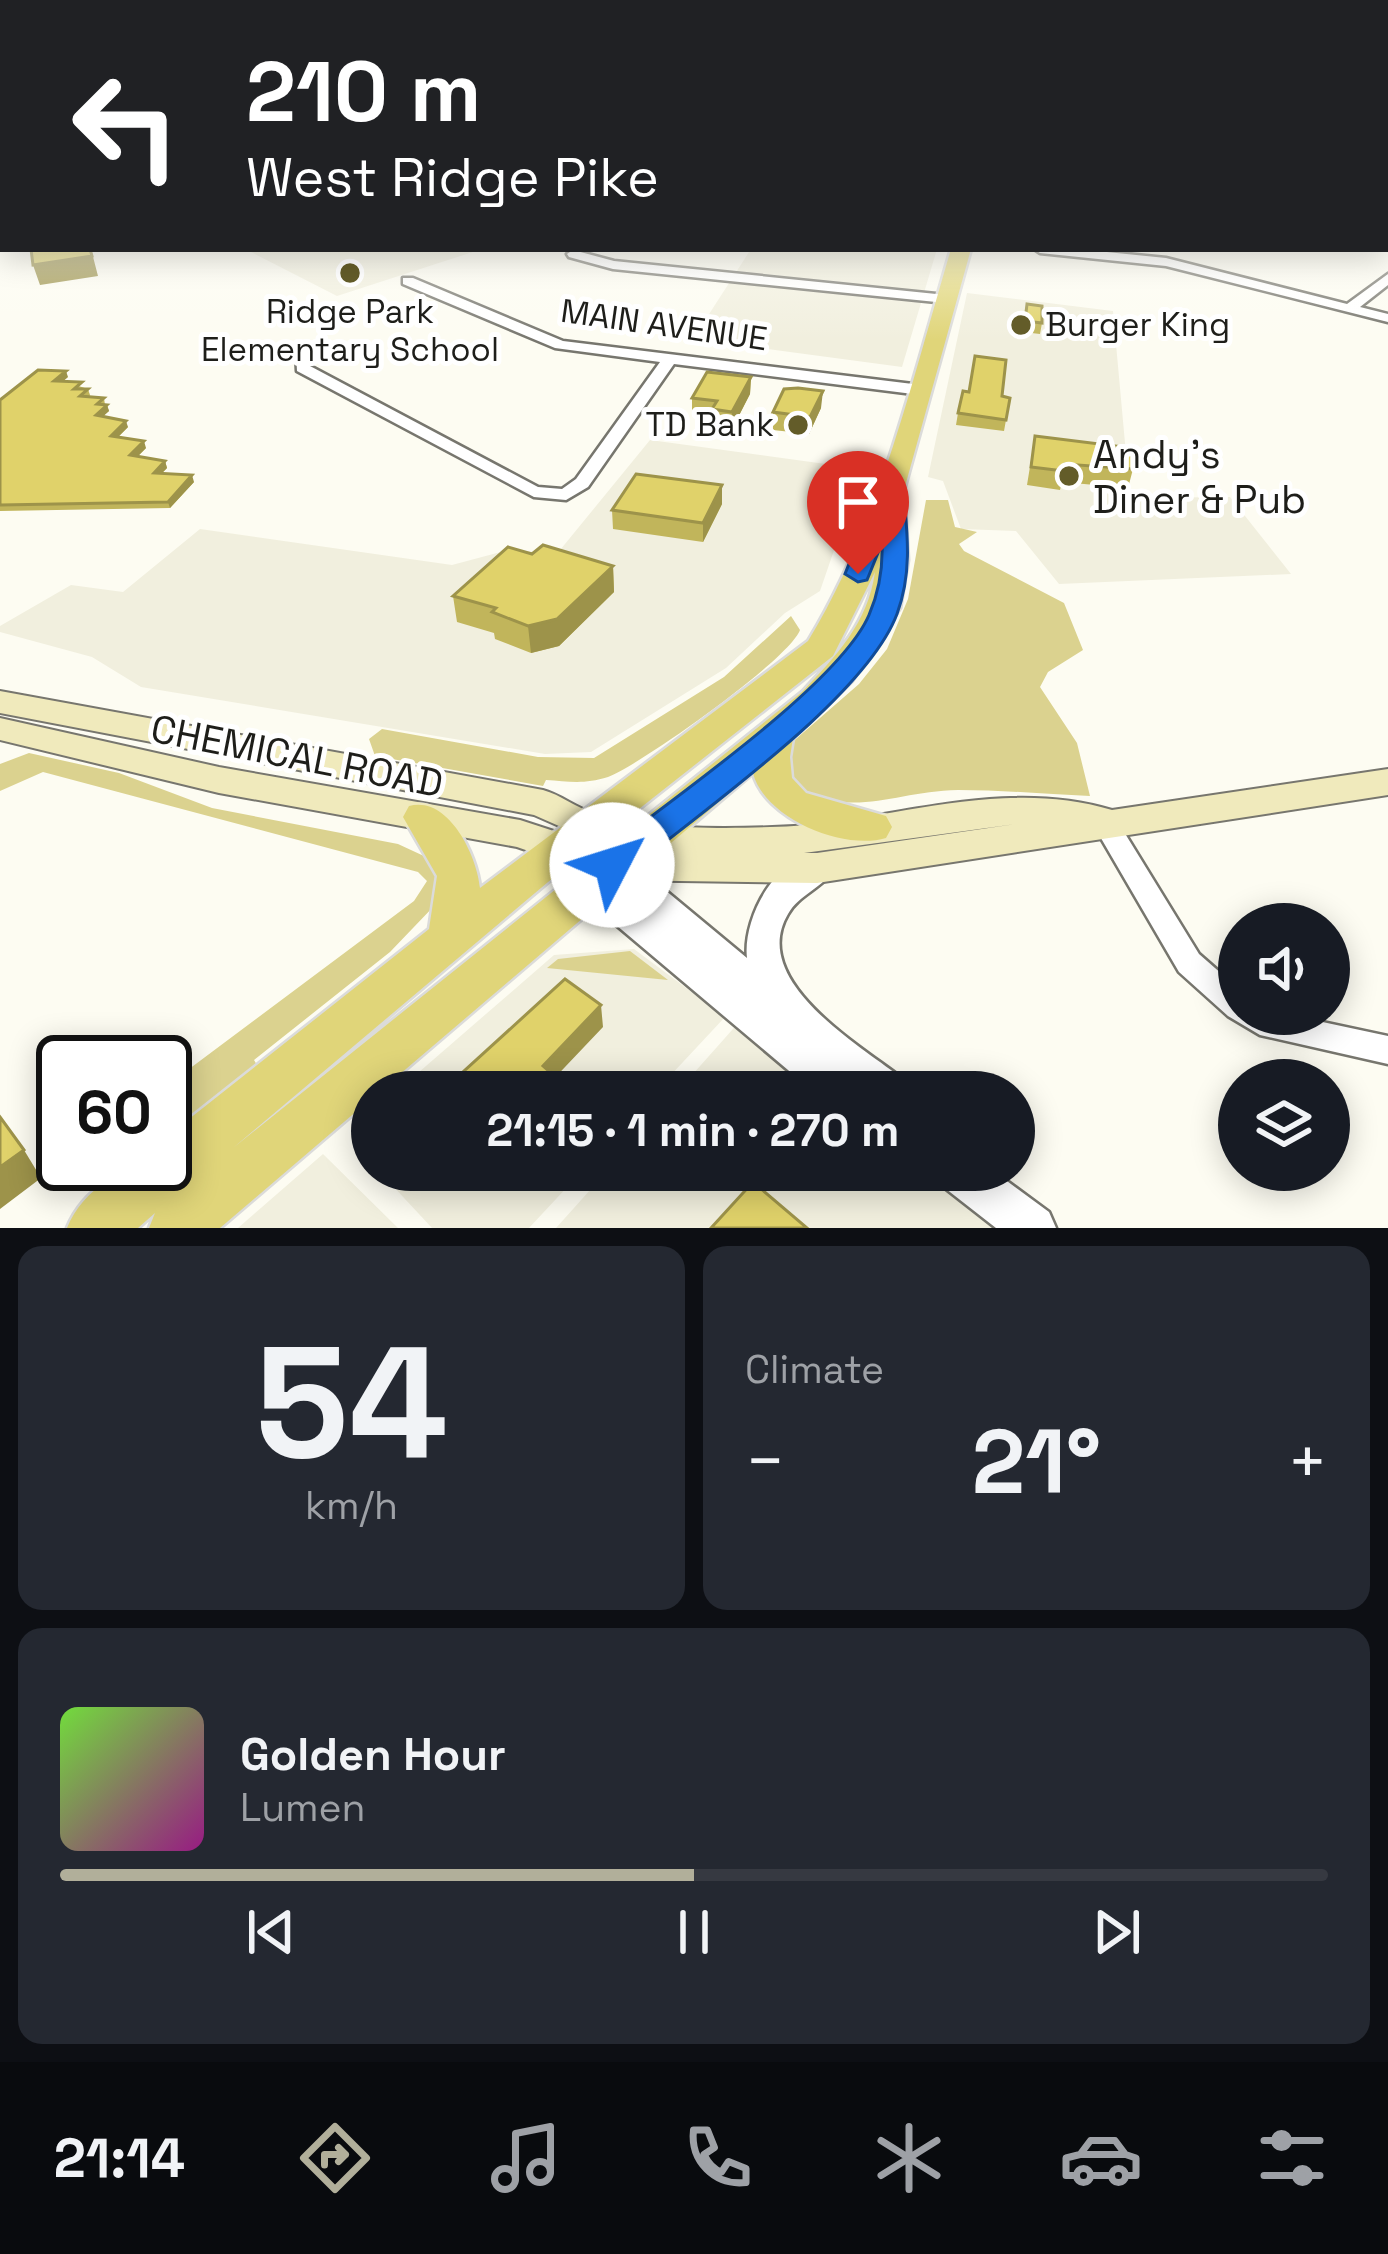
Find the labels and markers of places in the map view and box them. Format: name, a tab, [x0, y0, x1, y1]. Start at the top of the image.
marker: Ridge Park Elementary School	[337, 260, 363, 286]
place label: Ridge Park Elementary School	[201, 291, 499, 371]
place label: Burger King	[1045, 304, 1230, 346]
marker: Burger King	[1008, 312, 1034, 338]
place label: TD Bank	[645, 404, 774, 446]
marker: TD Bank	[785, 412, 811, 438]
place label: Andy's Diner & Pub	[1093, 430, 1306, 524]
pin	[807, 451, 909, 574]
marker: Andy's Diner & Pub	[1056, 463, 1082, 489]

